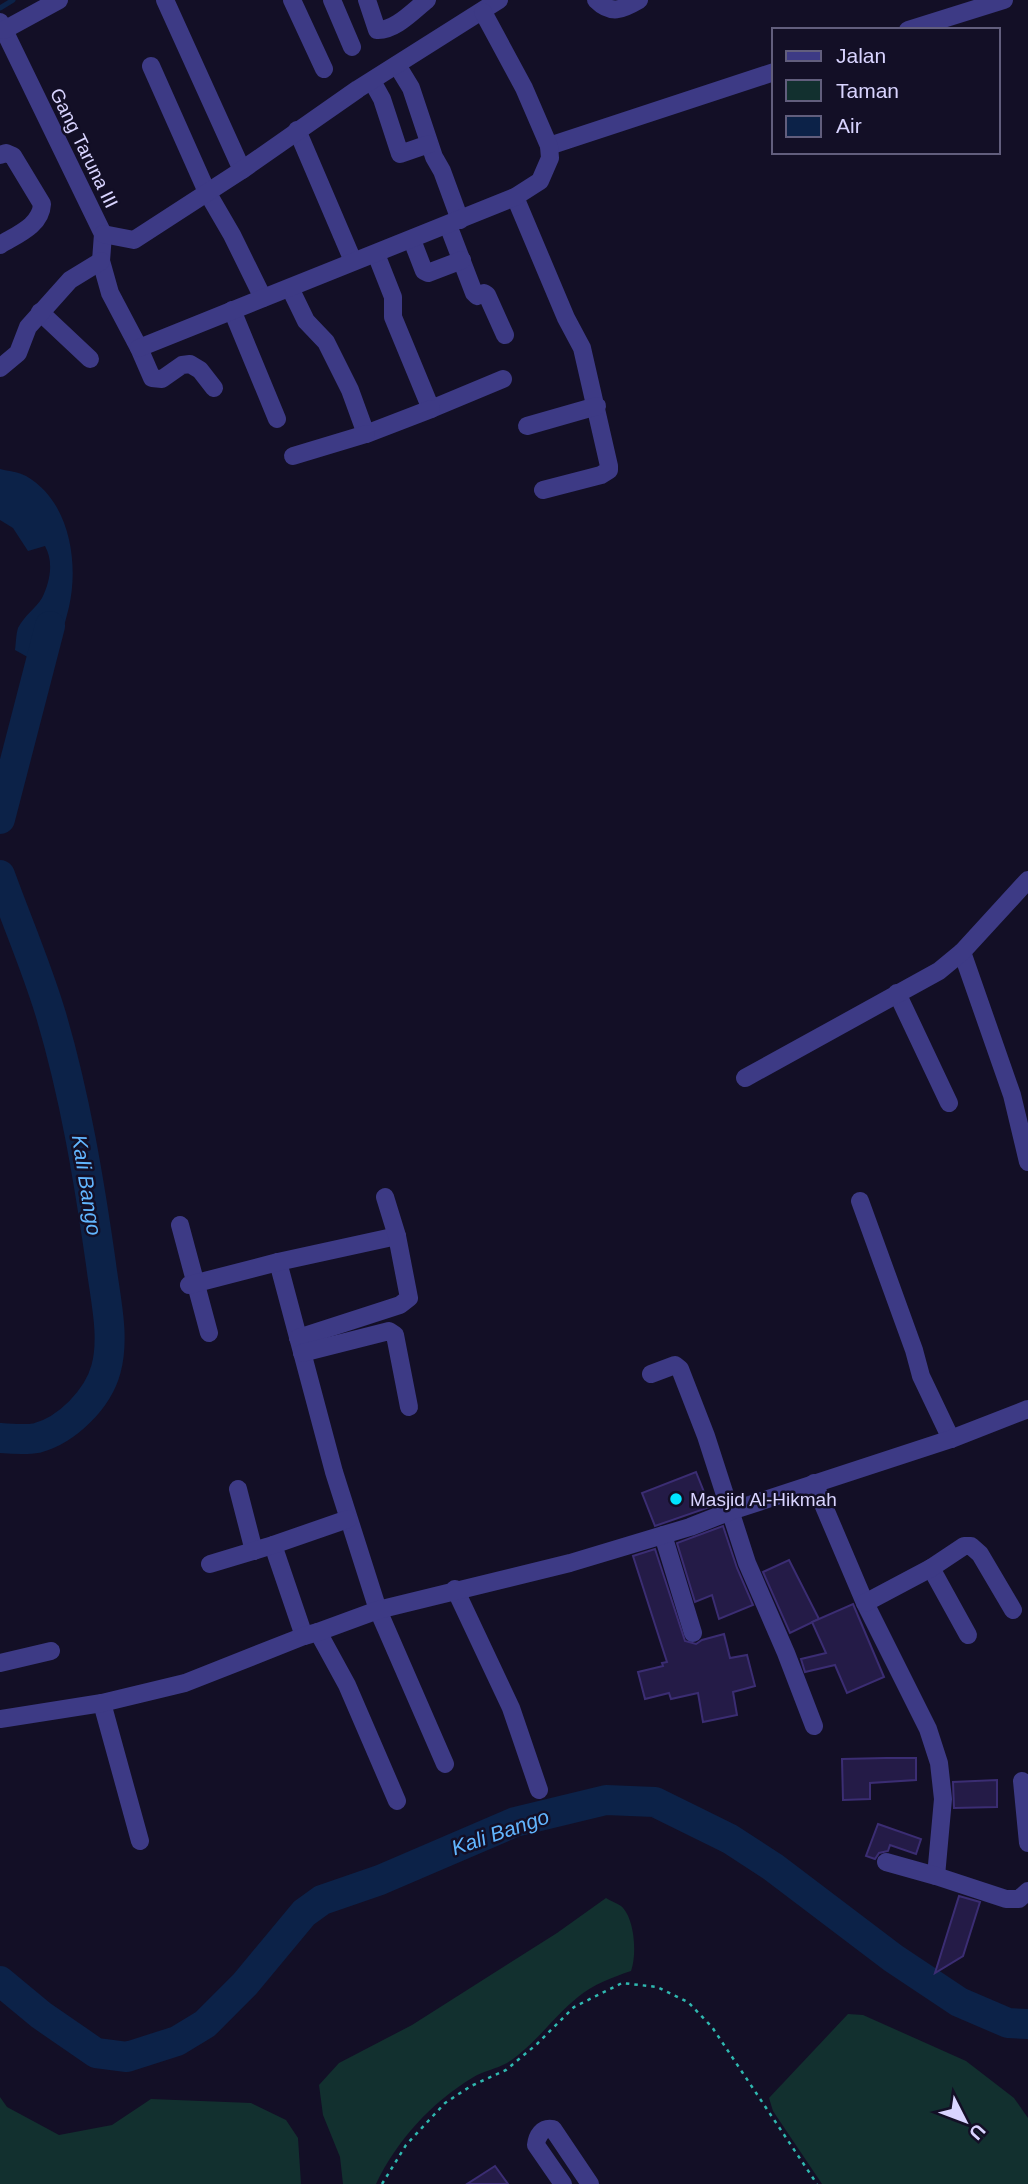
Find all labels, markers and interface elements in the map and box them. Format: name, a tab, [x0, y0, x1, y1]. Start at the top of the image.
legend	[772, 28, 1000, 154]
text: Jalan	[836, 44, 886, 67]
text: Taman	[836, 79, 899, 102]
street label: Gang Taruna III	[46, 85, 122, 211]
text: Air	[836, 114, 862, 137]
water label: Kali Bango	[68, 1133, 106, 1237]
place label: Masjid Al-Hikmah	[690, 1489, 837, 1510]
marker: Masjid Al-Hikmah	[668, 1491, 684, 1507]
water label: Kali Bango	[448, 1804, 552, 1859]
north arrow	[930, 2086, 1000, 2156]
text: U	[965, 2120, 990, 2144]

